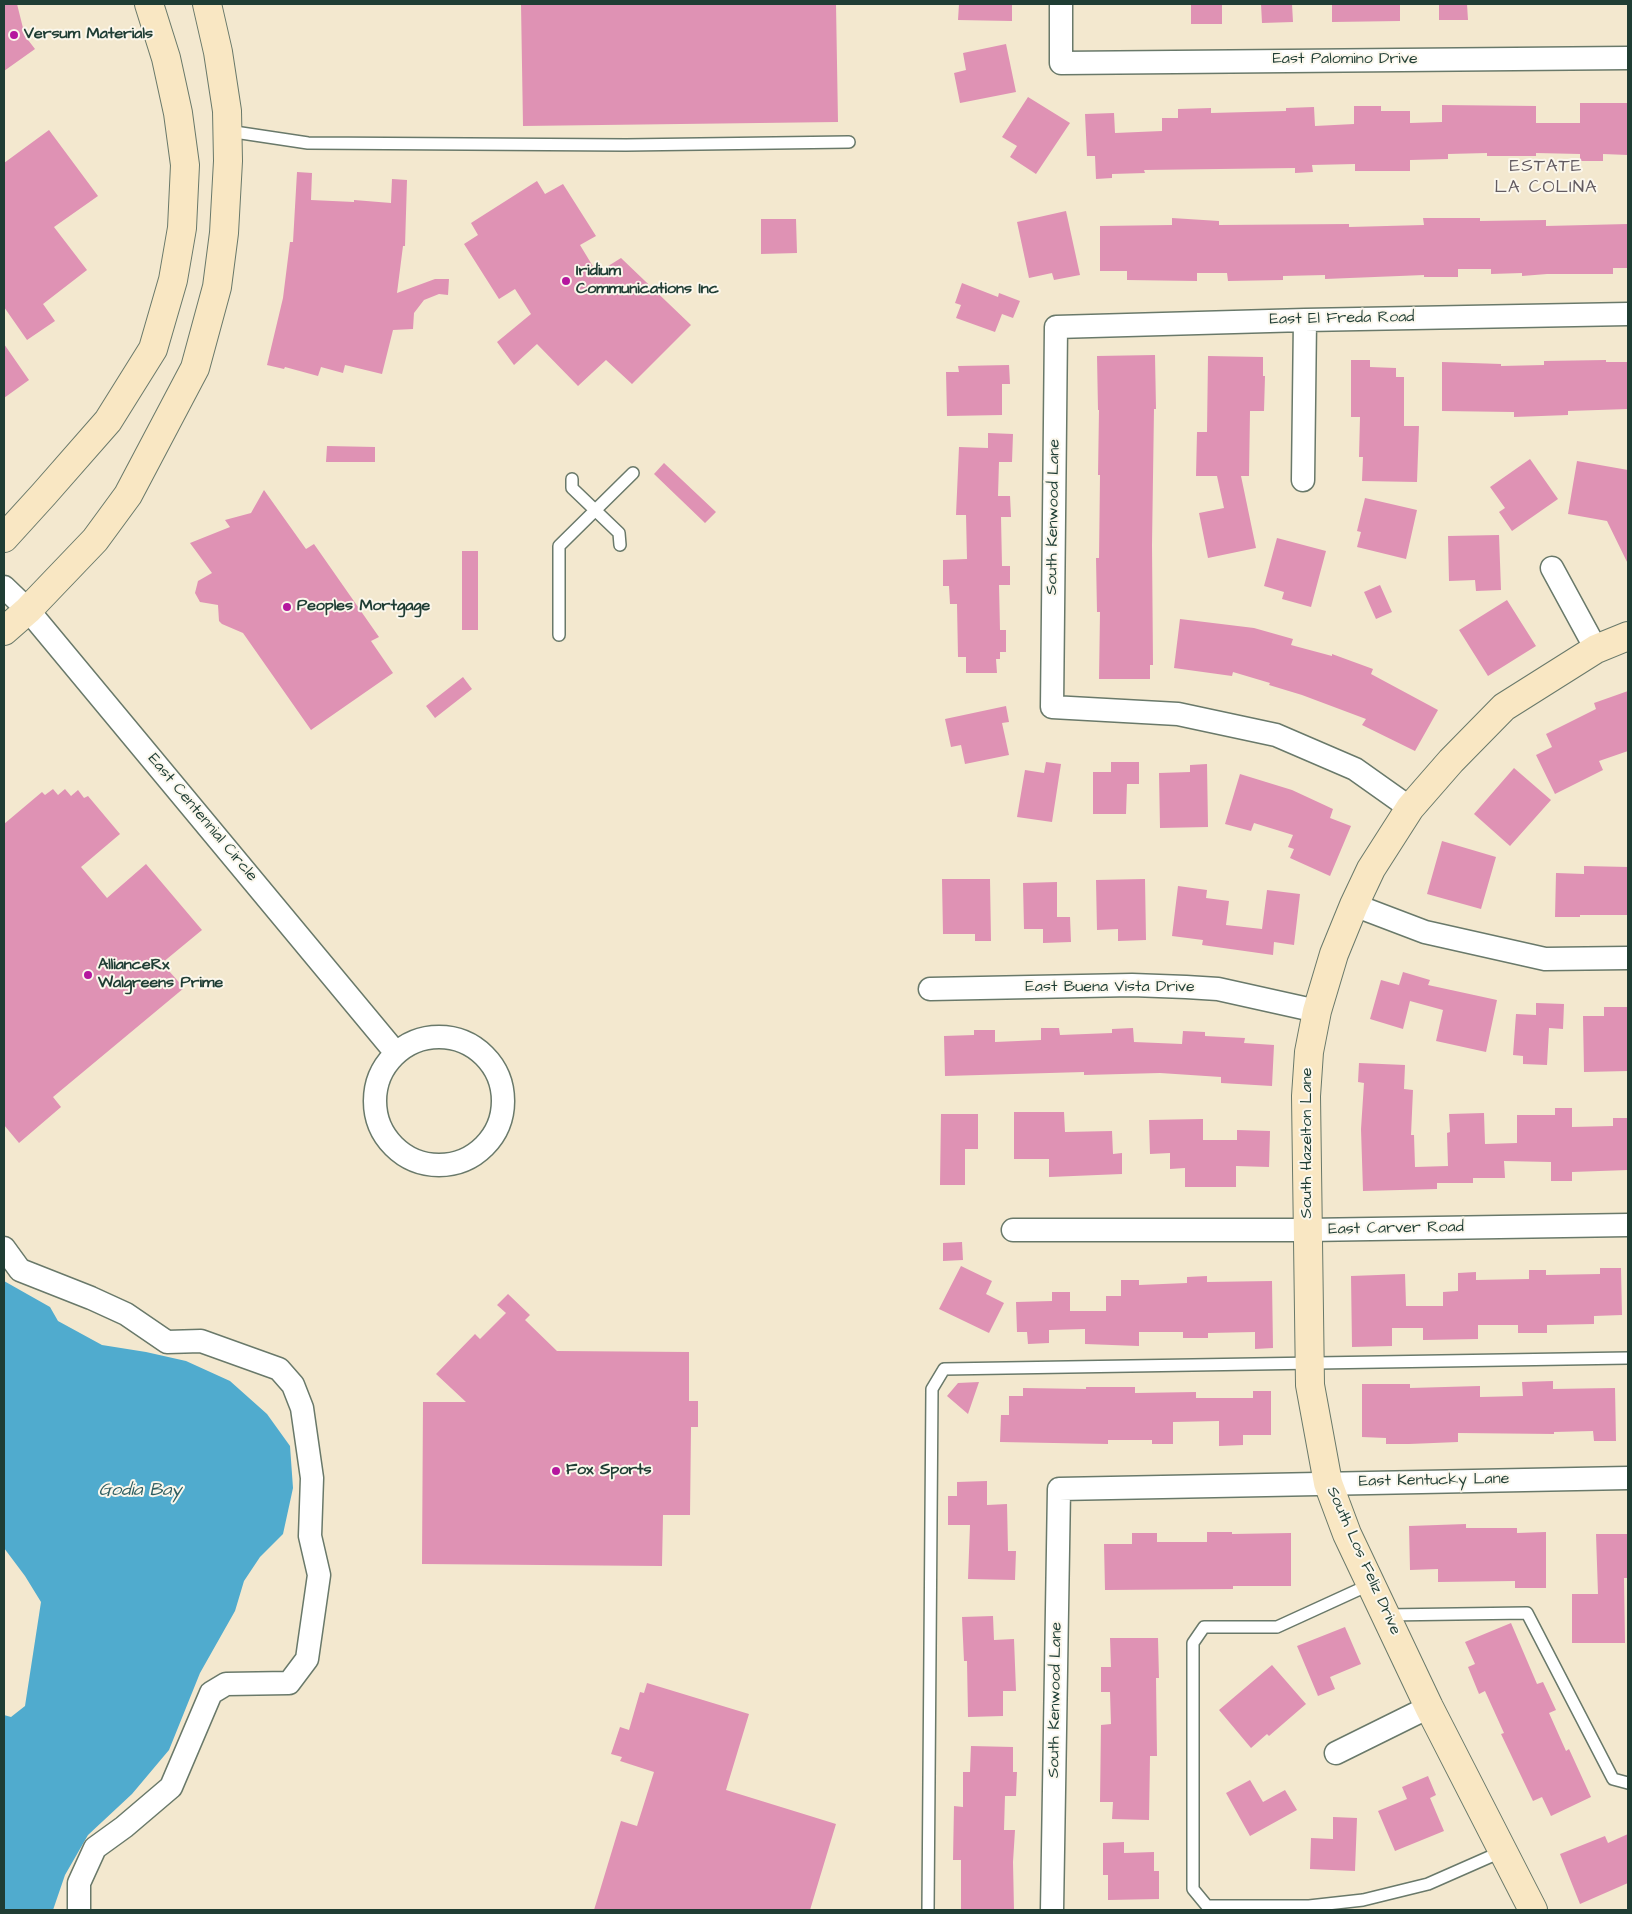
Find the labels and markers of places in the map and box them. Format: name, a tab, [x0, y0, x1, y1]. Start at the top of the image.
place label: Versum Materials	[24, 25, 153, 45]
marker: Versum Materials	[8, 29, 20, 41]
place label: Iridium Communications Inc	[576, 262, 719, 300]
marker: Iridium Communications Inc	[560, 275, 572, 287]
place label: Peoples Mortgage	[297, 597, 430, 617]
marker: Peoples Mortgage	[281, 601, 293, 613]
place label: AllianceRx Walgreens Prime	[98, 956, 223, 994]
marker: AllianceRx Walgreens Prime	[82, 969, 94, 981]
place label: Fox Sports	[566, 1461, 652, 1481]
marker: Fox Sports	[550, 1465, 562, 1477]

